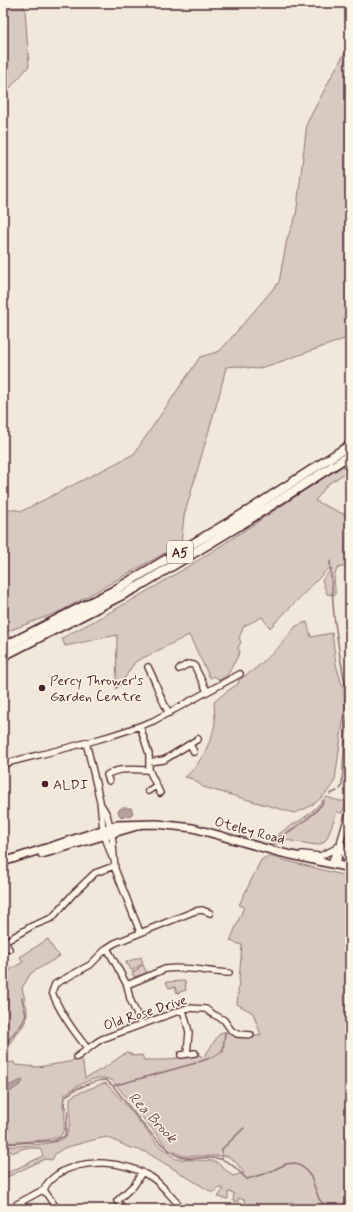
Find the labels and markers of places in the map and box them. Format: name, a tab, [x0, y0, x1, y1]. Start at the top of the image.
place label: Percy Thrower's Garden Centre	[50, 672, 143, 706]
marker: Percy Thrower's Garden Centre	[37, 683, 47, 693]
place label: ALDI	[53, 776, 88, 794]
marker: ALDI	[40, 779, 50, 789]

